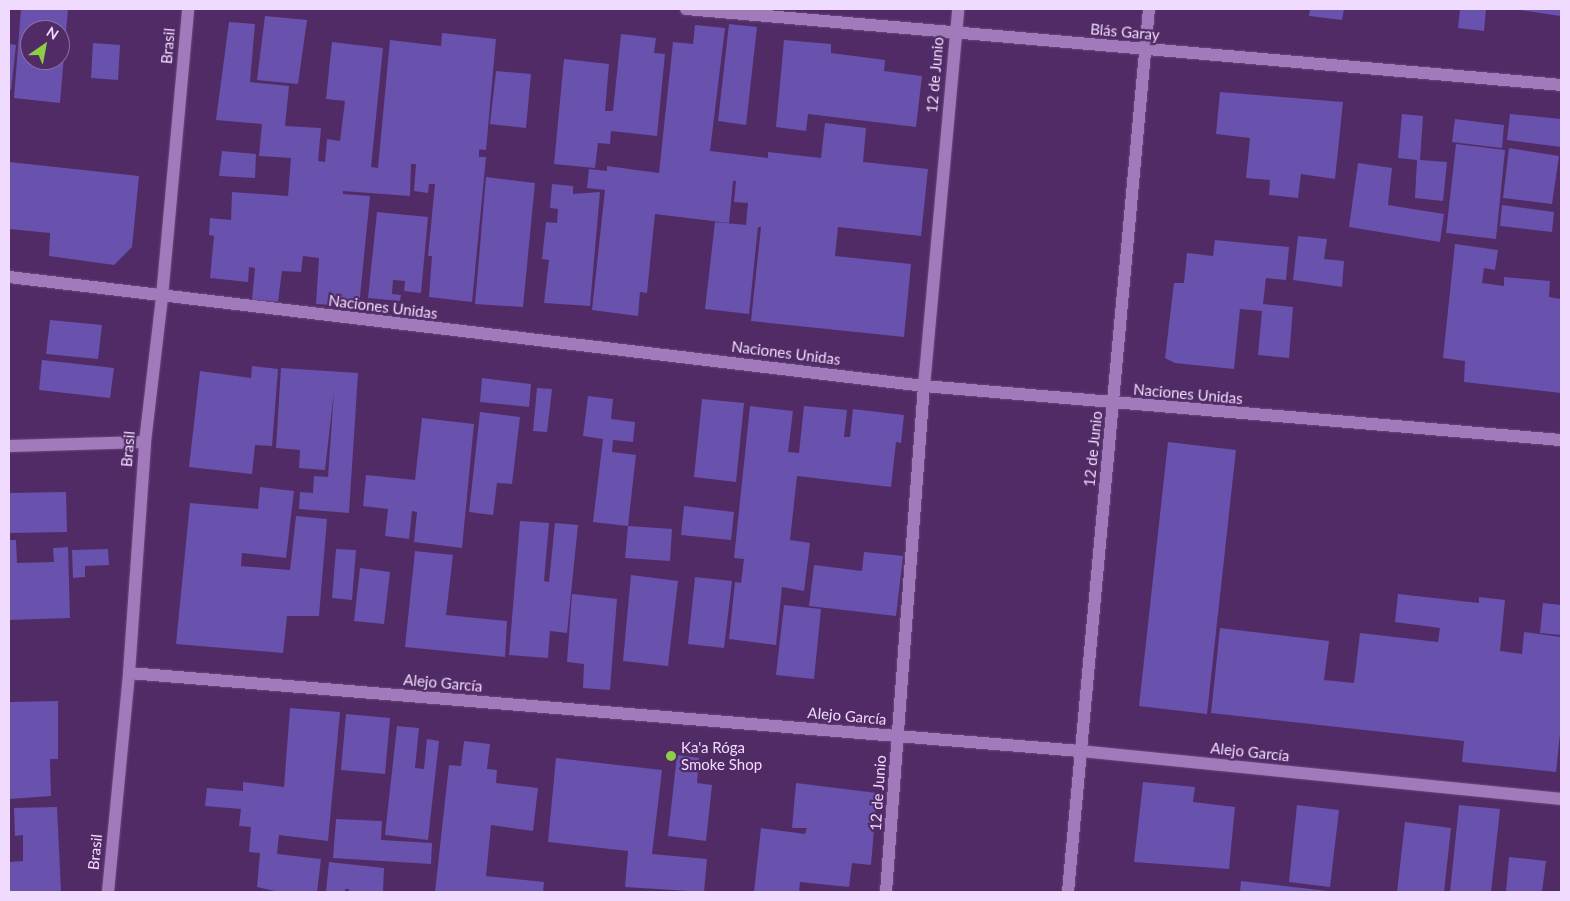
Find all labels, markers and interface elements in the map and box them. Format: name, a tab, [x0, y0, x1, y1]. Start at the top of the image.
north arrow	[20, 20, 70, 70]
street label: Blás Garay	[1090, 20, 1160, 44]
text: N	[44, 23, 62, 43]
street label: Brasil	[157, 27, 179, 65]
street label: 12 de Junio	[923, 36, 947, 114]
street label: Naciones Unidas	[327, 291, 439, 323]
street label: Naciones Unidas	[730, 337, 842, 369]
street label: Naciones Unidas	[1133, 380, 1243, 408]
street label: 12 de Junio	[1080, 410, 1106, 488]
street label: Brasil	[117, 430, 139, 468]
street label: Alejo García	[403, 671, 483, 695]
street label: Alejo García	[807, 704, 887, 728]
place label: Ka'a Róga Smoke Shop	[681, 738, 762, 773]
street label: Alejo García	[1210, 739, 1290, 765]
marker: Ka'a Róga Smoke Shop	[665, 750, 677, 762]
street label: 12 de Junio	[866, 754, 890, 832]
street label: Brasil	[84, 833, 106, 871]

